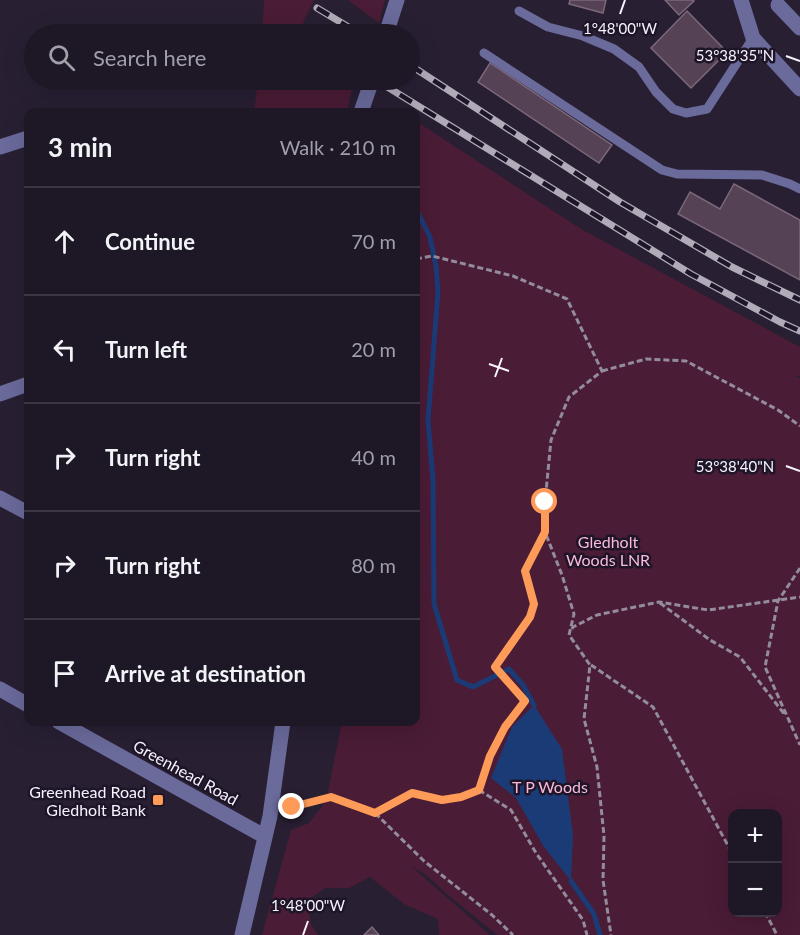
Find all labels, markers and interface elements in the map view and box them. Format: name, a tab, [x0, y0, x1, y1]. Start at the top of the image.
text: 1°48'00"W	[583, 19, 657, 37]
search box	[24, 24, 420, 90]
icon: search	[45, 41, 78, 74]
text: Search here	[93, 44, 206, 71]
text: 53°38'35"N	[696, 46, 774, 64]
text: 3 min	[48, 131, 112, 163]
text: Walk · 210 m	[280, 135, 396, 159]
icon: ahead	[48, 225, 81, 258]
text: Continue	[105, 228, 195, 255]
text: 70 m	[351, 229, 396, 253]
icon: left	[48, 333, 81, 366]
text: Turn left	[105, 336, 187, 363]
text: 20 m	[351, 337, 396, 361]
icon: right	[48, 441, 81, 474]
text: Turn right	[105, 444, 200, 471]
text: 40 m	[351, 445, 396, 469]
text: 53°38'40"N	[696, 457, 774, 475]
route start	[531, 488, 557, 514]
park label: Gledholt Woods LNR	[566, 532, 650, 569]
icon: right	[48, 549, 81, 582]
text: Turn right	[105, 552, 200, 579]
text: 80 m	[351, 553, 396, 577]
icon: arrive	[48, 657, 81, 690]
text: Arrive at destination	[105, 660, 306, 687]
street label: Greenhead Road	[130, 735, 242, 809]
park label: T P Woods	[512, 777, 588, 796]
place label: Greenhead Road Gledholt Bank	[29, 782, 147, 819]
marker: Greenhead Road Gledholt Bank	[151, 793, 165, 807]
route end	[278, 793, 304, 819]
map controls	[728, 809, 782, 917]
button: +	[728, 809, 782, 863]
button: −	[728, 863, 782, 917]
text: 1°48'00"W	[271, 896, 345, 914]

